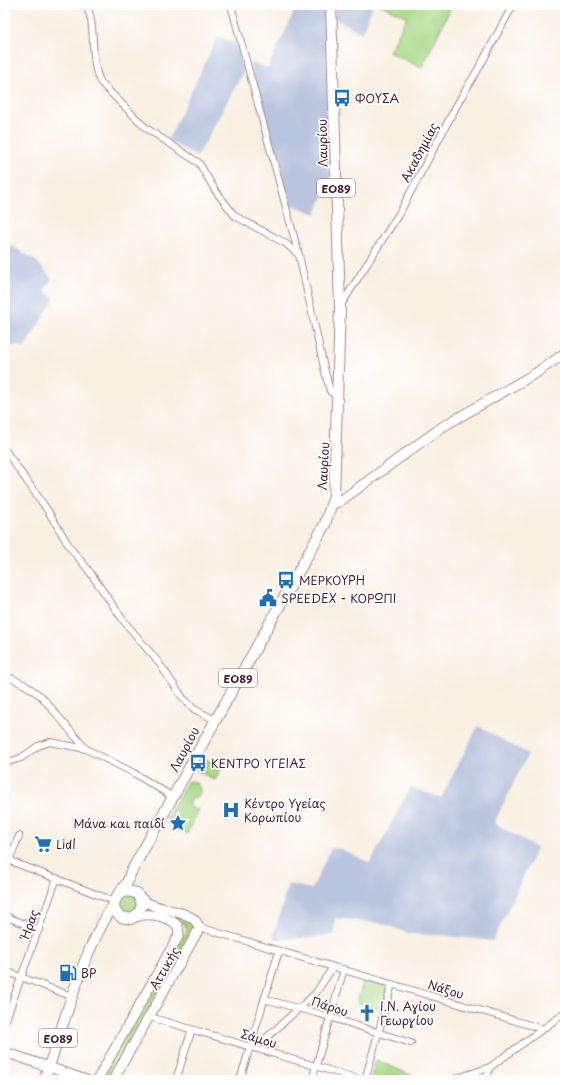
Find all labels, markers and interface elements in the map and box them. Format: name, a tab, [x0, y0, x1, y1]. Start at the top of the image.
bus stop icon: ΦΟΥΣΑ	[332, 88, 352, 108]
place label: ΦΟΥΣΑ	[355, 89, 400, 107]
street label: Λαυρίου	[313, 119, 331, 167]
street label: Ακαδημίας	[396, 119, 442, 185]
road number: ΕΟ89	[317, 179, 355, 197]
street label: Λαυρίου	[313, 441, 333, 491]
bus stop icon: ΜΕΡΚΟΥΡΗ	[276, 570, 296, 590]
place label: ΜΕΡΚΟΥΡΗ	[299, 571, 365, 589]
public building icon: SPEEDEX - ΚΟΡΩΠΙ	[258, 588, 278, 608]
place label: SPEEDEX - ΚΟΡΩΠΙ	[281, 589, 397, 607]
road number: ΕΟ89	[219, 669, 257, 687]
street label: Λαυρίου	[165, 723, 203, 775]
bus stop icon: ΚΕΝΤΡΟ ΥΓΕΙΑΣ	[188, 753, 208, 773]
place label: ΚΕΝΤΡΟ ΥΓΕΙΑΣ	[211, 754, 306, 772]
place label: Κέντρο Υγείας Κορωπίου	[244, 794, 326, 826]
hospital icon: Κέντρο Υγείας Κορωπίου	[221, 800, 241, 820]
place icon: Μάνα και παιδί	[168, 813, 188, 833]
place label: Μάνα και παιδί	[73, 814, 165, 832]
supermarket icon: Lidl	[33, 834, 53, 854]
place label: Lidl	[56, 835, 76, 853]
street label: Ήρας	[15, 907, 43, 943]
street label: Αττικής	[144, 943, 184, 993]
fuel station icon: BP	[58, 963, 78, 983]
place label: BP	[81, 964, 96, 982]
street label: Νάξου	[426, 975, 466, 1003]
street label: Πάρου	[309, 992, 351, 1020]
place label: Ι.Ν. Αγίου Γεωργίου	[380, 997, 436, 1029]
church icon: Ι.Ν. Αγίου Γεωργίου	[357, 1003, 377, 1023]
street label: Σάμου	[239, 1024, 279, 1052]
road number: ΕΟ89	[39, 1029, 77, 1047]

